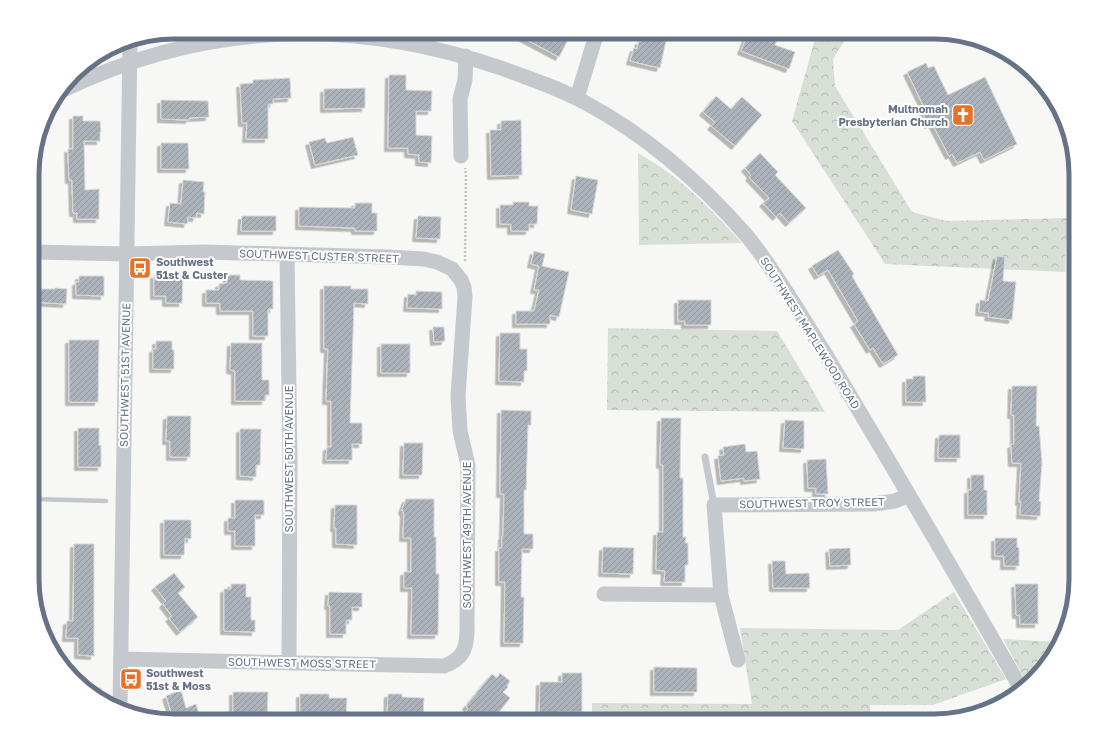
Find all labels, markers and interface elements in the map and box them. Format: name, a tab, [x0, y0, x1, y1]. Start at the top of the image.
place label: Multnomah Presbyterian Church	[838, 102, 948, 128]
church icon: Multnomah Presbyterian Church	[950, 102, 976, 128]
street label: SOUTHWEST CUSTER STREET	[239, 246, 399, 265]
street label: SOUTHWEST MAPLEWOOD ROAD	[758, 254, 863, 411]
bus stop icon: Southwest 51st & Custer	[127, 255, 153, 281]
place label: Southwest 51st & Custer	[156, 255, 229, 281]
street label: SOUTHWEST 51ST AVENUE	[117, 303, 132, 447]
street label: SOUTHWEST 50TH AVENUE	[282, 385, 295, 532]
street label: SOUTHWEST 49TH AVENUE	[460, 461, 473, 609]
street label: SOUTHWEST TROY STREET	[739, 495, 885, 510]
street label: SOUTHWEST MOSS STREET	[228, 655, 376, 670]
bus stop icon: Southwest 51st & Moss	[118, 666, 144, 692]
place label: Southwest 51st & Moss	[146, 666, 211, 692]

